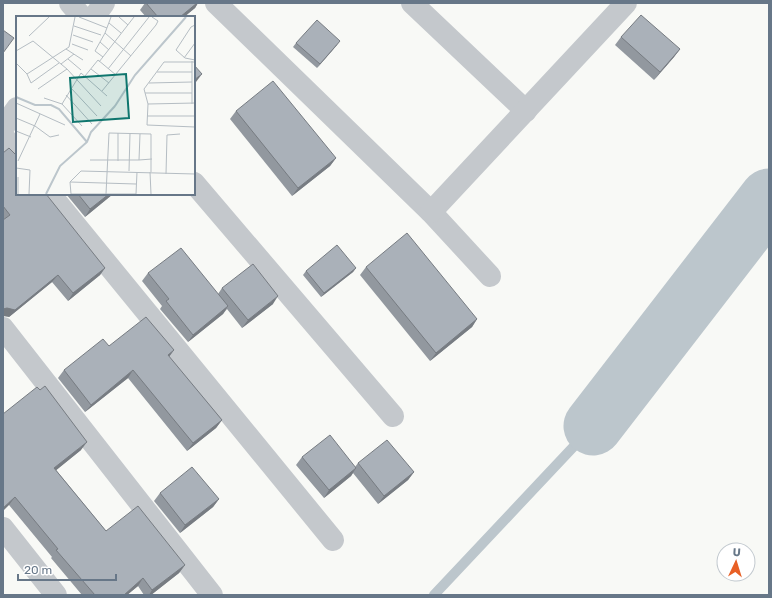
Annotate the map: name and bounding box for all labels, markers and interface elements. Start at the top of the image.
inset map [16,16,195,195]
north arrow [716,542,756,582]
text: U [732,546,741,559]
scale bar [18,556,116,582]
text: 20 m [24,563,52,577]

